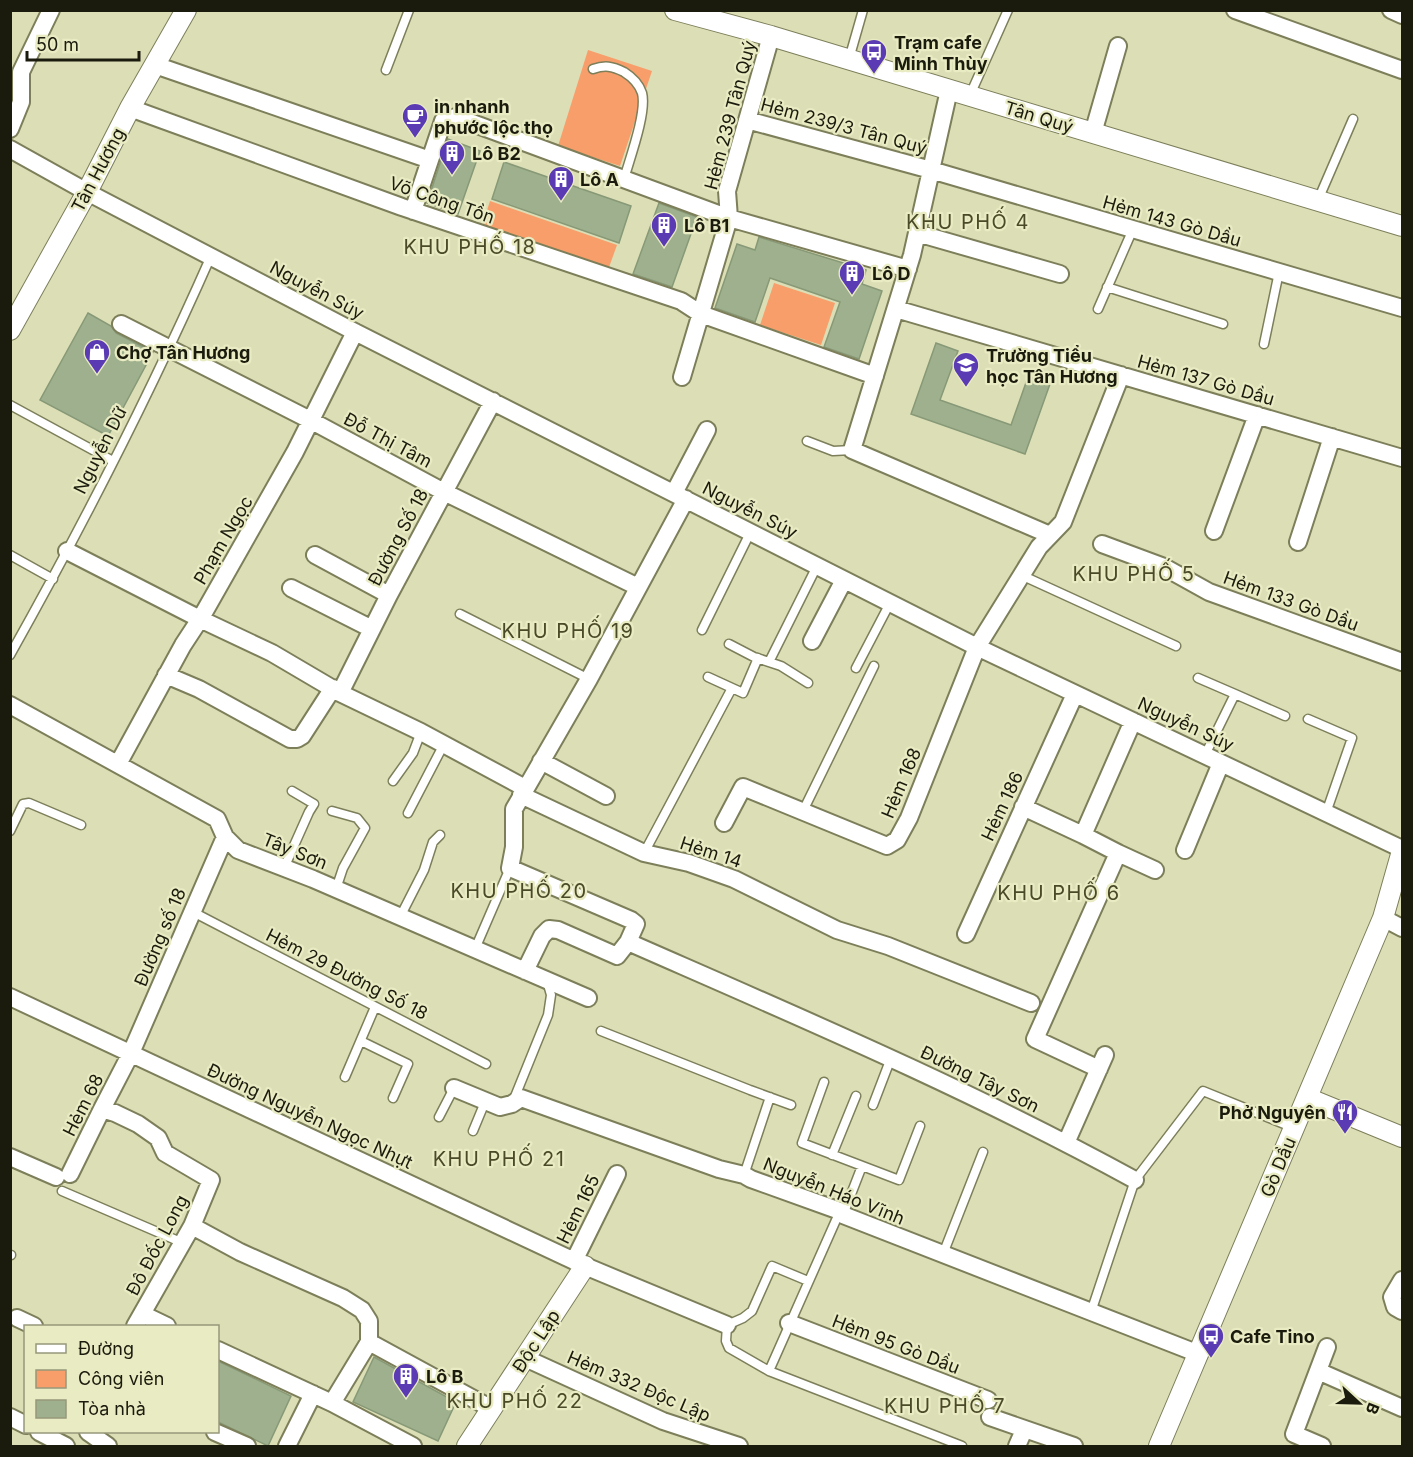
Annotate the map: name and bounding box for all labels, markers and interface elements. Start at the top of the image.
scale bar [27,24,140,62]
place label: Trạm cafe Minh Thùy [894,32,988,74]
text: 50 m [36,34,79,55]
bus stop icon: Trạm cafe Minh Thùy [859,37,889,75]
street label: Hẻm 239 Tân Quý [700,38,760,192]
street label: Hẻm 239/3 Tân Quý [759,94,929,158]
place label: in nhanh phước lộc thọ [434,96,553,138]
street label: Tân Quý [1002,97,1076,137]
cafe icon: in nhanh phước lộc thọ [400,101,430,139]
street label: Tân Hương [67,124,129,216]
building icon: Lô B2 [437,138,467,176]
place label: Lô B2 [472,143,521,164]
building icon: Lô A [546,164,576,202]
place label: Lô A [580,169,619,190]
street label: Võ Công Tồn [387,172,497,228]
street label: Hẻm 143 Gò Dầu [1100,191,1244,251]
district label: KHU PHỐ 4 [906,206,1030,234]
building icon: Lô B1 [649,210,679,248]
place label: Lô B1 [684,215,729,236]
district label: KHU PHỐ 18 [404,231,536,259]
street label: Nguyễn Súy [266,256,368,324]
building icon: Lô D [837,258,867,296]
place label: Lô D [872,263,910,284]
shop icon: Chợ Tân Hương [82,337,112,375]
place label: Chợ Tân Hương [116,342,250,363]
place label: Trường Tiểu học Tân Hương [986,345,1118,387]
school or university icon: Trường Tiểu học Tân Hương [951,350,981,388]
street label: Hẻm 137 Gò Dầu [1135,350,1277,410]
street label: Nguyễn Dữ [69,403,131,497]
street label: Đỗ Thị Tâm [340,408,436,472]
street label: Nguyễn Súy [699,477,801,543]
street label: Đường Số 18 [364,485,432,589]
street label: Phạm Ngọc [189,492,257,588]
district label: KHU PHỐ 5 [1072,558,1196,586]
street label: Hẻm 133 Gò Dầu [1221,567,1361,635]
district label: KHU PHỐ 19 [502,615,634,643]
street label: Nguyễn Súy [1135,693,1237,755]
street label: Hẻm 168 [877,745,925,821]
street label: Hẻm 186 [977,768,1027,844]
street label: Tây Sơn [259,828,331,874]
street label: Hẻm 14 [677,832,745,872]
district label: KHU PHỐ 20 [450,875,588,903]
district label: KHU PHỐ 6 [997,877,1121,905]
street label: Đường số 18 [130,885,190,989]
street label: Hẻm 29 Đường Số 18 [263,924,431,1024]
street label: Đường Tây Sơn [917,1041,1043,1117]
street label: Đường Nguyễn Ngọc Nhựt [204,1059,416,1173]
street label: Hẻm 68 [58,1070,108,1140]
restaurant icon: Phở Nguyên [1330,1097,1360,1135]
place label: Phở Nguyên [1219,1102,1326,1123]
street label: Gò Dầu [1256,1134,1300,1200]
district label: KHU PHỐ 21 [433,1143,565,1171]
street label: Nguyễn Háo Vĩnh [760,1153,908,1229]
street label: Hẻm 165 [552,1171,604,1247]
street label: Đô Đốc Long [122,1191,192,1299]
street label: Độc Lập [508,1306,564,1376]
street label: Hẻm 95 Gò Dầu [829,1310,963,1378]
bus stop icon: Cafe Tino [1196,1321,1226,1359]
legend [24,1325,219,1433]
place label: Cafe Tino [1230,1326,1315,1347]
text: Đường [78,1338,134,1359]
street label: Hẻm 332 Độc Lập [564,1346,714,1426]
building icon: Lô B [391,1361,421,1399]
place label: Lô B [426,1366,463,1387]
text: Công viên [78,1368,164,1389]
north arrow [1329,1373,1389,1433]
district label: KHU PHỐ 22 [447,1385,583,1413]
district label: KHU PHỐ 7 [884,1390,1006,1418]
text: Tòa nhà [78,1398,146,1419]
text: B [1362,1400,1384,1417]

